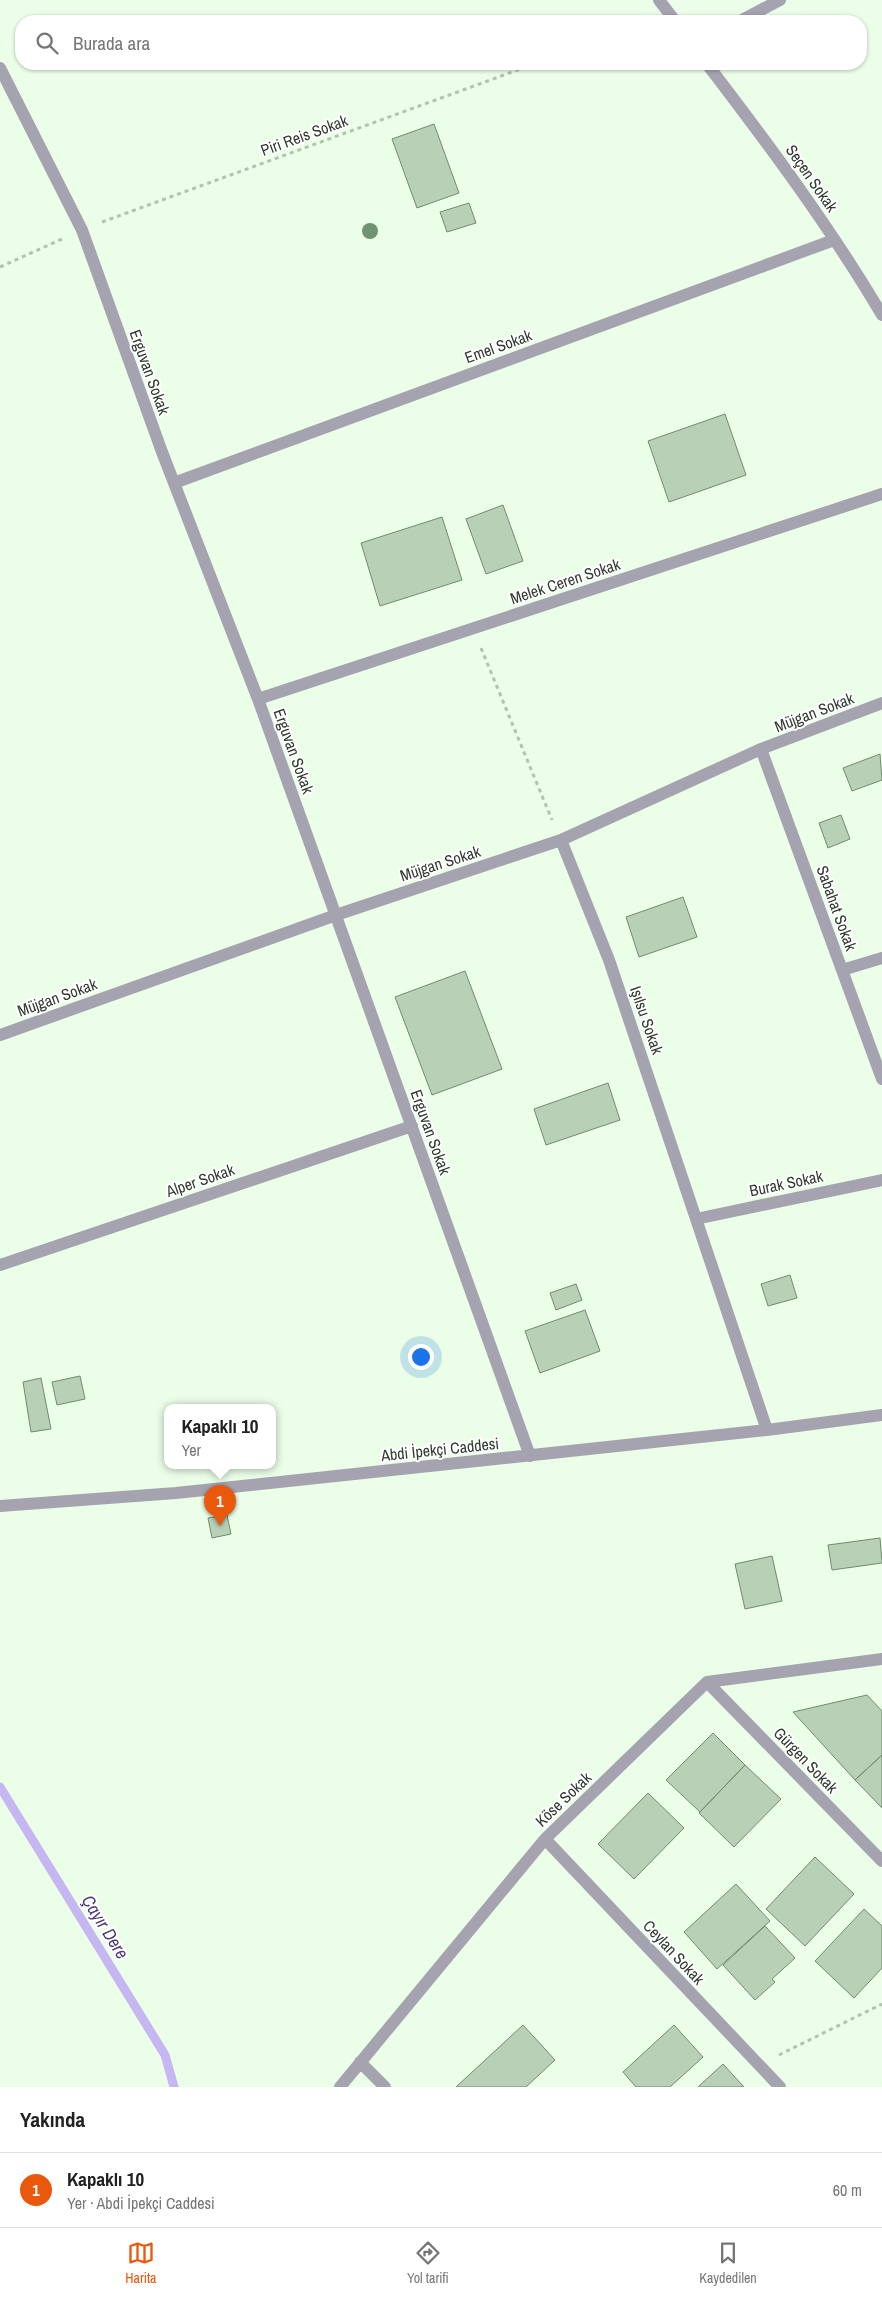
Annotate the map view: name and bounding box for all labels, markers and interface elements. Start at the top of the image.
search box [15,15,867,70]
icon: search [33,29,61,57]
text: Burada ara [73,30,150,56]
street label: Piri Reis Sokak [257,109,351,161]
street label: Seçen Sokak [781,140,843,216]
street label: Emel Sokak [461,324,535,368]
street label: Erguvan Sokak [124,326,176,418]
street label: Melek Ceren Sokak [507,553,623,609]
street label: Müjgan Sokak [771,687,857,737]
street label: Erguvan Sokak [268,705,320,797]
street label: Müjgan Sokak [397,840,483,886]
street label: Sabahat Sokak [811,862,863,954]
street label: Müjgan Sokak [14,972,100,1022]
street label: Işılsu Sokak [625,983,669,1057]
street label: Erguvan Sokak [405,1086,457,1178]
street label: Alper Sokak [162,1158,237,1202]
street label: Burak Sokak [747,1164,825,1201]
your location [408,1344,434,1370]
popup [164,1404,276,1469]
text: Kapaklı 10 [181,1413,259,1439]
street label: Abdi İpekçi Caddesi [379,1432,500,1466]
text: Yer [181,1439,201,1461]
pin: 1 [204,1485,236,1526]
street label: Gürgen Sokak [769,1722,843,1798]
street label: Köse Sokak [530,1766,596,1831]
water label: Çayır Dere [76,1890,135,1964]
street label: Ceylan Sokak [638,1915,710,1989]
text: Yakında [20,2105,85,2134]
text: Kapaklı 10 [67,2166,144,2192]
text: 1 [32,2179,40,2201]
text: 60 m [833,2179,862,2201]
text: Yer · Abdi İpekçi Caddesi [67,2192,215,2214]
tab: Harita [125,2239,157,2287]
tab: Yol tarifi [407,2239,449,2287]
tab: Kaydedilen [699,2239,757,2287]

